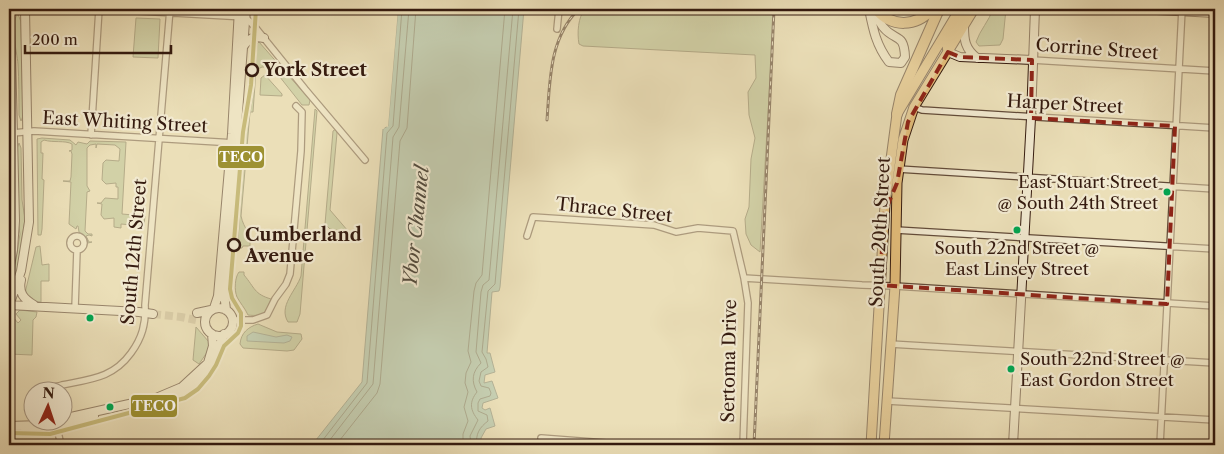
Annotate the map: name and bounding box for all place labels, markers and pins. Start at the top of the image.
place label: York Street [262,59,367,81]
marker: York Street [245,63,259,77]
place label: East Stuart Street @ South 24th Street [997,172,1158,213]
marker: East Stuart Street @ South 24th Street [1162,187,1172,197]
place label: Cumberland Avenue [244,224,362,267]
marker: South 22nd Street @ East Linsey Street [1012,225,1022,235]
marker: Cumberland Avenue [227,238,241,252]
place label: South 22nd Street @ East Linsey Street [935,238,1099,279]
unlabelled marker [85,313,95,323]
place label: South 22nd Street @ East Gordon Street [1020,349,1185,390]
marker: South 22nd Street @ East Gordon Street [1006,364,1016,374]
unlabelled marker [105,402,115,412]

